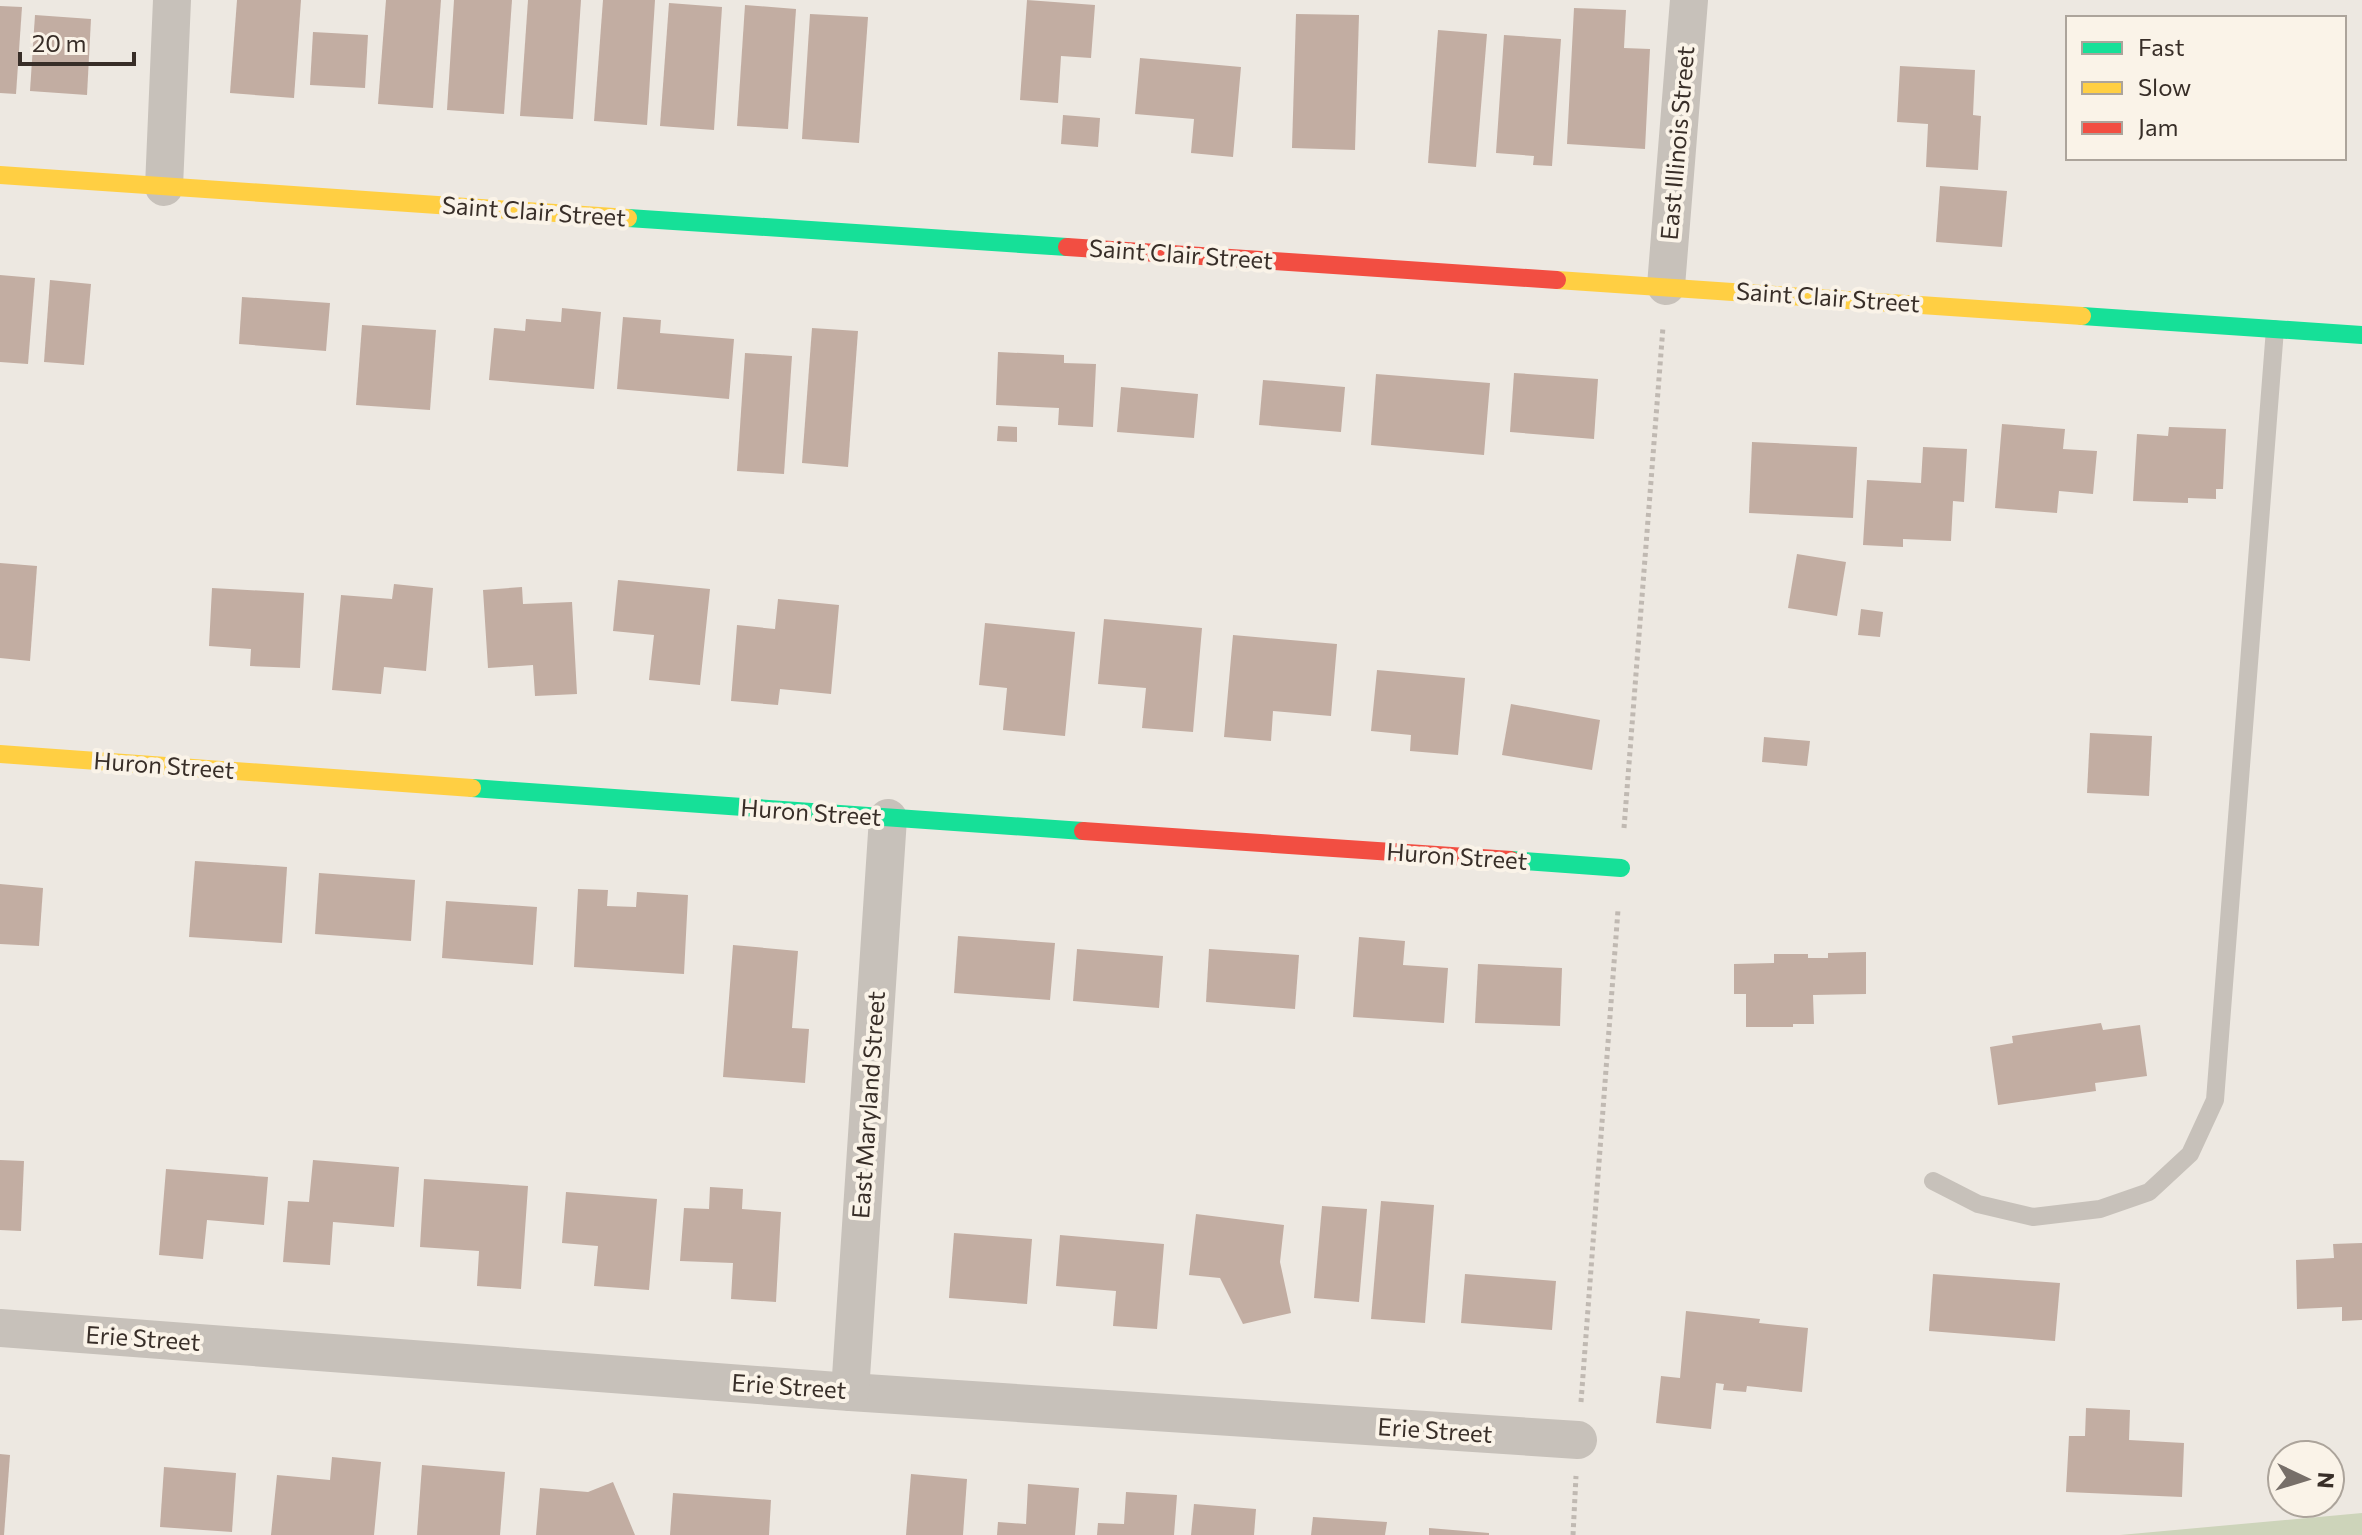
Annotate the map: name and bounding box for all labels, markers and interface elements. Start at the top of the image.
scale bar [20,16,134,66]
legend [2066,16,2346,160]
text: 20 m [32,28,86,57]
text: Fast [2138,32,2185,61]
street label: East Illinois Street [1654,44,1699,241]
text: Slow [2138,72,2191,101]
text: Jam [2138,112,2178,141]
street label: Saint Clair Street [441,190,627,231]
street label: Saint Clair Street [1088,233,1274,274]
street label: Saint Clair Street [1735,276,1921,317]
street label: Huron Street [93,745,236,784]
street label: Huron Street [740,792,883,831]
street label: Huron Street [1386,836,1529,875]
street label: East Maryland Street [845,990,890,1220]
street label: Erie Street [85,1319,202,1356]
street label: Erie Street [731,1367,848,1404]
street label: Erie Street [1377,1411,1494,1448]
north arrow [2266,1439,2346,1519]
text: N [2312,1471,2340,1490]

